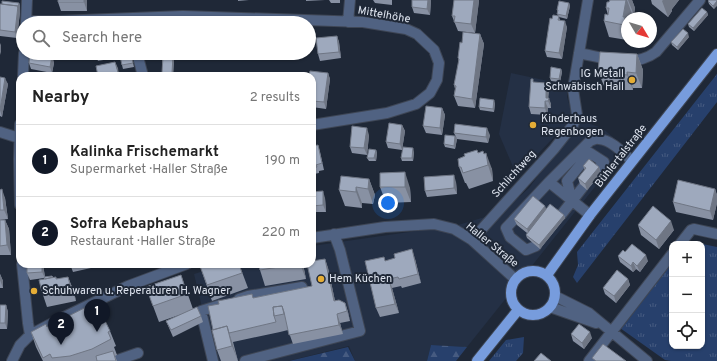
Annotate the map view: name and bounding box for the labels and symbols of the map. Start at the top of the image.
street label: Mittelhöhe [357,3,412,27]
north arrow [621,12,657,48]
place label: IG Metall Schwäbisch Hall [545,67,624,94]
marker: IG Metall Schwäbisch Hall [627,75,637,85]
place label: Kinderhaus Regenbogen [541,112,604,139]
marker: Kinderhaus Regenbogen [528,120,538,130]
street label: Bühlertalstraße [592,122,650,190]
street label: Schlichtweg [489,147,539,201]
your location [378,193,398,213]
street label: Haller Straße [463,219,521,271]
place label: Hem Küchen [329,272,392,286]
marker: Hem Küchen [316,274,326,284]
place label: Schuhwaren u. Reperaturen H. Wagner [42,284,231,298]
marker: Schuhwaren u. Reperaturen H. Wagner [29,286,39,296]
pin: 1 [84,299,110,332]
pin: 2 [48,312,74,345]

